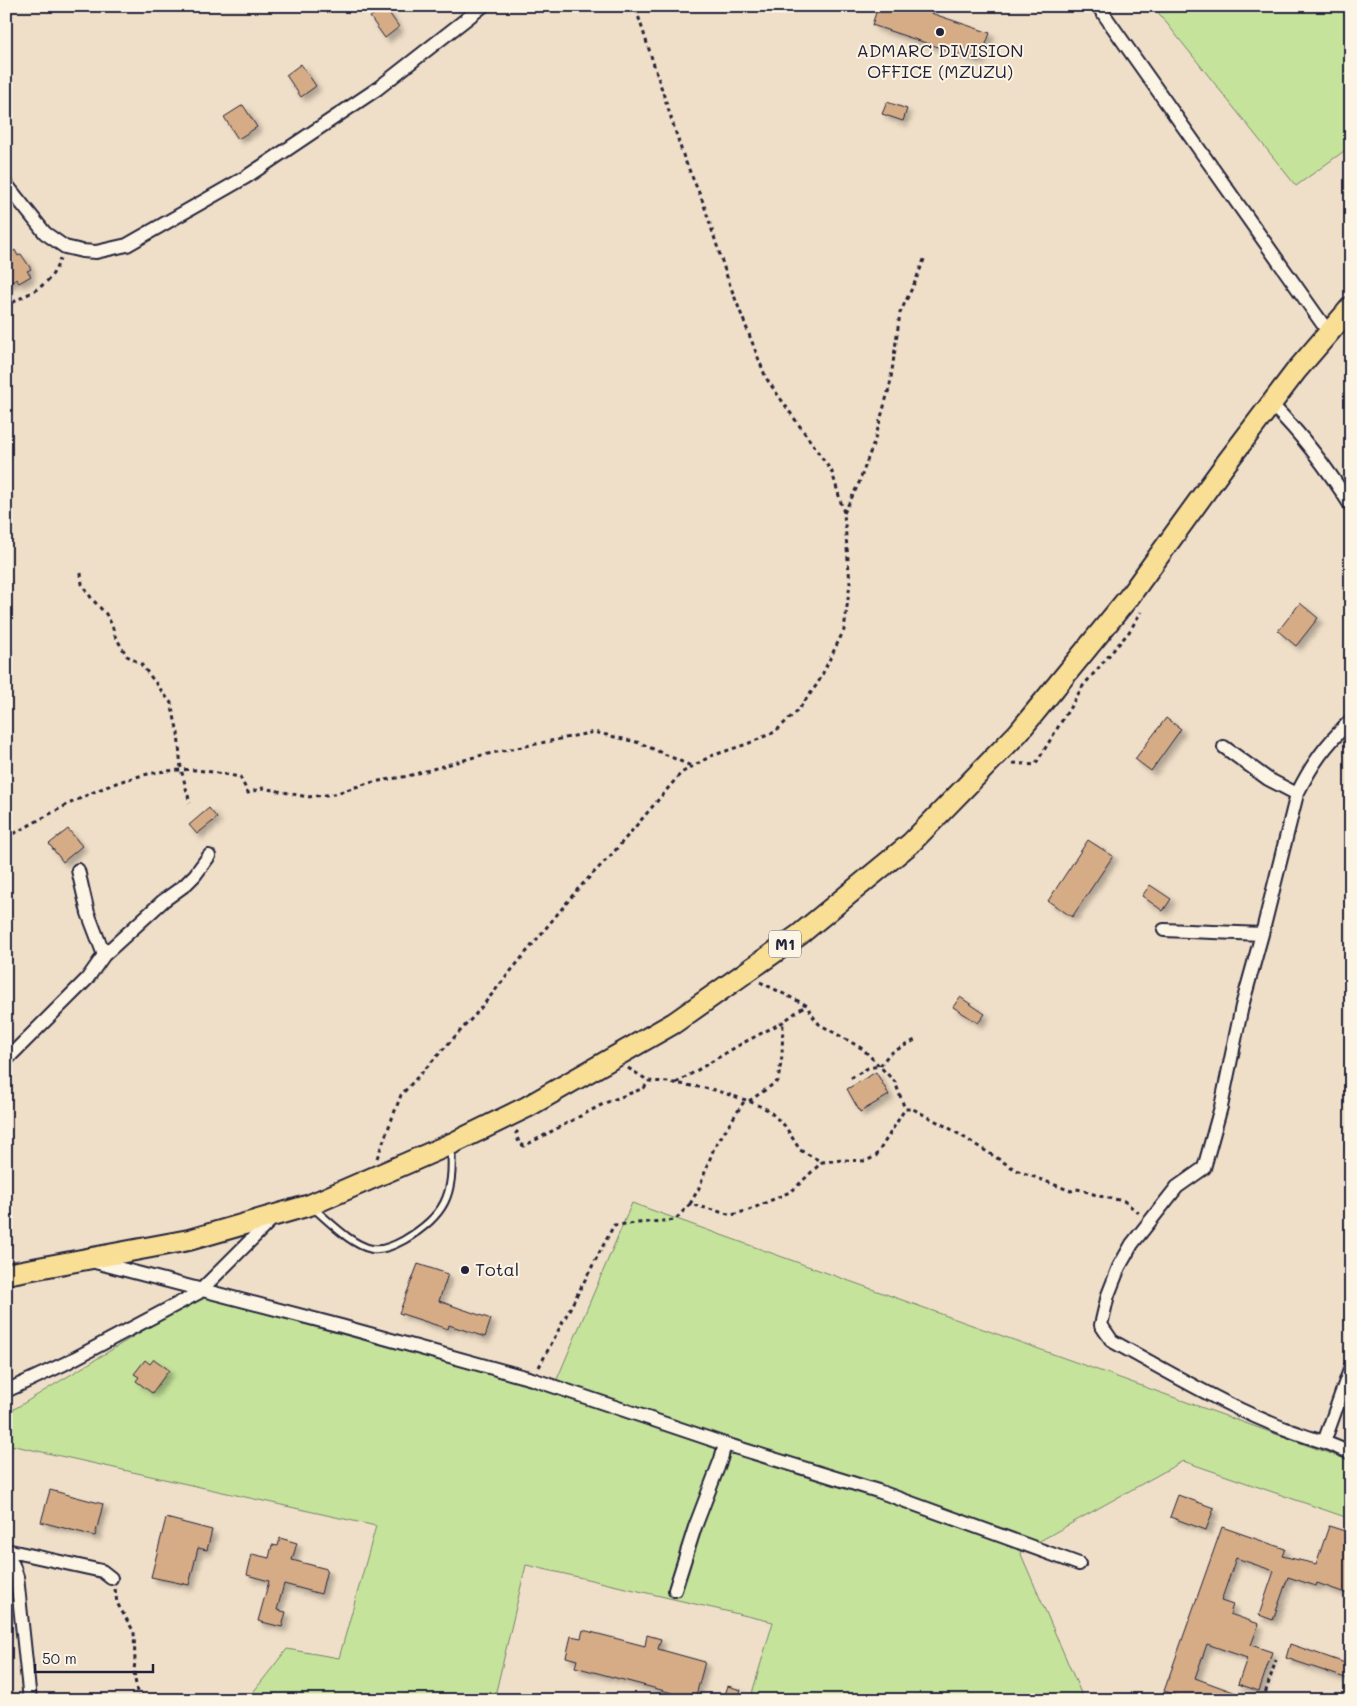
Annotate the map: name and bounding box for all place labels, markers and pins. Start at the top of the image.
marker: ADMARC DIVISION OFFICE (MZUZU) [934,26,946,38]
place label: ADMARC DIVISION OFFICE (MZUZU) [856,38,1024,83]
place label: Total [475,1257,519,1281]
marker: Total [459,1264,471,1276]

